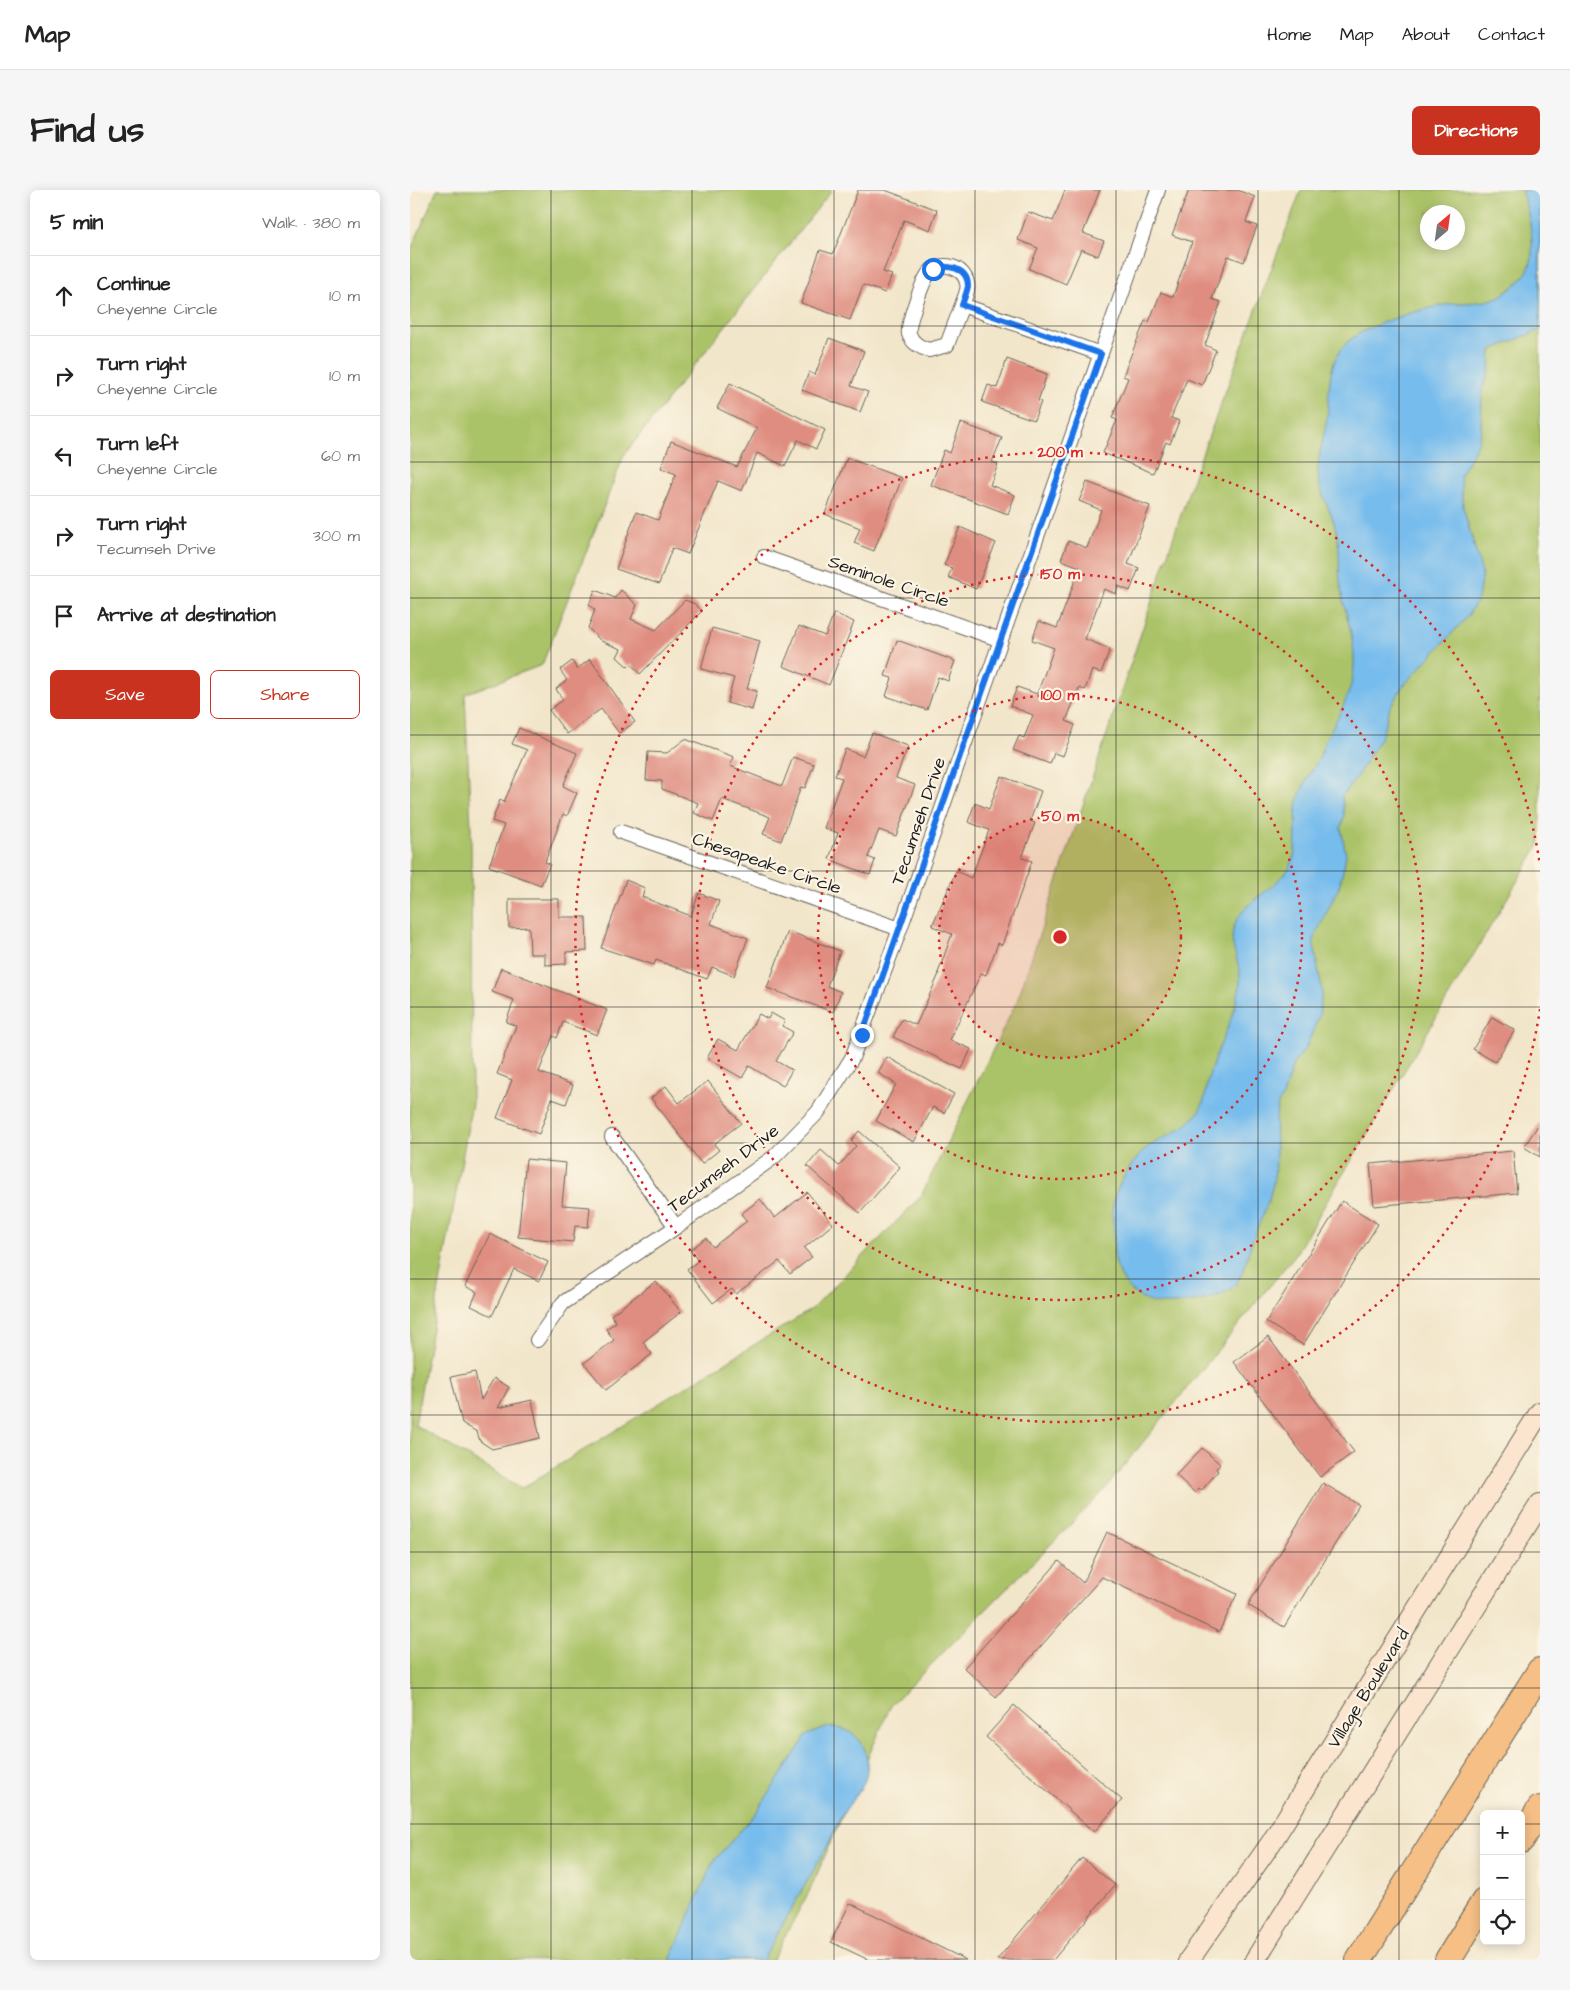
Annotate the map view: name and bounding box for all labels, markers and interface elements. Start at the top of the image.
text: Map [25,18,70,52]
text: Home [1267,22,1312,47]
text: Map [1340,22,1374,47]
text: About [1402,22,1450,47]
text: Contact [1478,22,1545,47]
text: Find us [30,106,144,155]
button: Directions [1412,106,1540,155]
north arrow [1420,205,1465,250]
text: 5 min [50,208,103,237]
text: Walk · 380 m [262,212,360,234]
route start [922,258,945,281]
text: Continue [97,271,171,298]
icon: ahead [50,282,78,310]
text: 10 m [329,285,360,307]
text: Cheyenne Circle [97,298,217,320]
text: Turn right [97,351,186,378]
icon: right [50,362,78,390]
text: 10 m [329,365,360,387]
text: Cheyenne Circle [97,378,217,400]
text: Turn left [97,431,178,458]
icon: left [50,442,78,470]
text: 200 m [1036,442,1083,463]
text: 60 m [321,445,360,467]
text: Cheyenne Circle [97,458,217,480]
text: Turn right [97,511,186,538]
icon: right [50,522,78,550]
text: 300 m [313,525,360,547]
text: Tecumseh Drive [97,538,216,560]
street label: Seminole Circle [825,549,953,614]
text: 150 m [1040,564,1080,585]
icon: arrive [50,602,78,630]
text: Arrive at destination [97,602,276,629]
button: Save [50,670,200,719]
button: Share [210,670,360,719]
text: 100 m [1041,685,1080,706]
street label: Tecumseh Drive [885,754,952,888]
text: 50 m [1041,806,1079,827]
street label: Chesapeake Circle [689,826,845,901]
centre of rings [1051,928,1069,946]
route end [851,1024,874,1047]
street label: Tecumseh Drive [662,1118,784,1219]
street label: Village Boulevard [1321,1623,1416,1754]
map controls [1480,1810,1525,1945]
button: + [1480,1810,1525,1855]
button: − [1480,1855,1525,1900]
button: locate [1480,1900,1525,1945]

